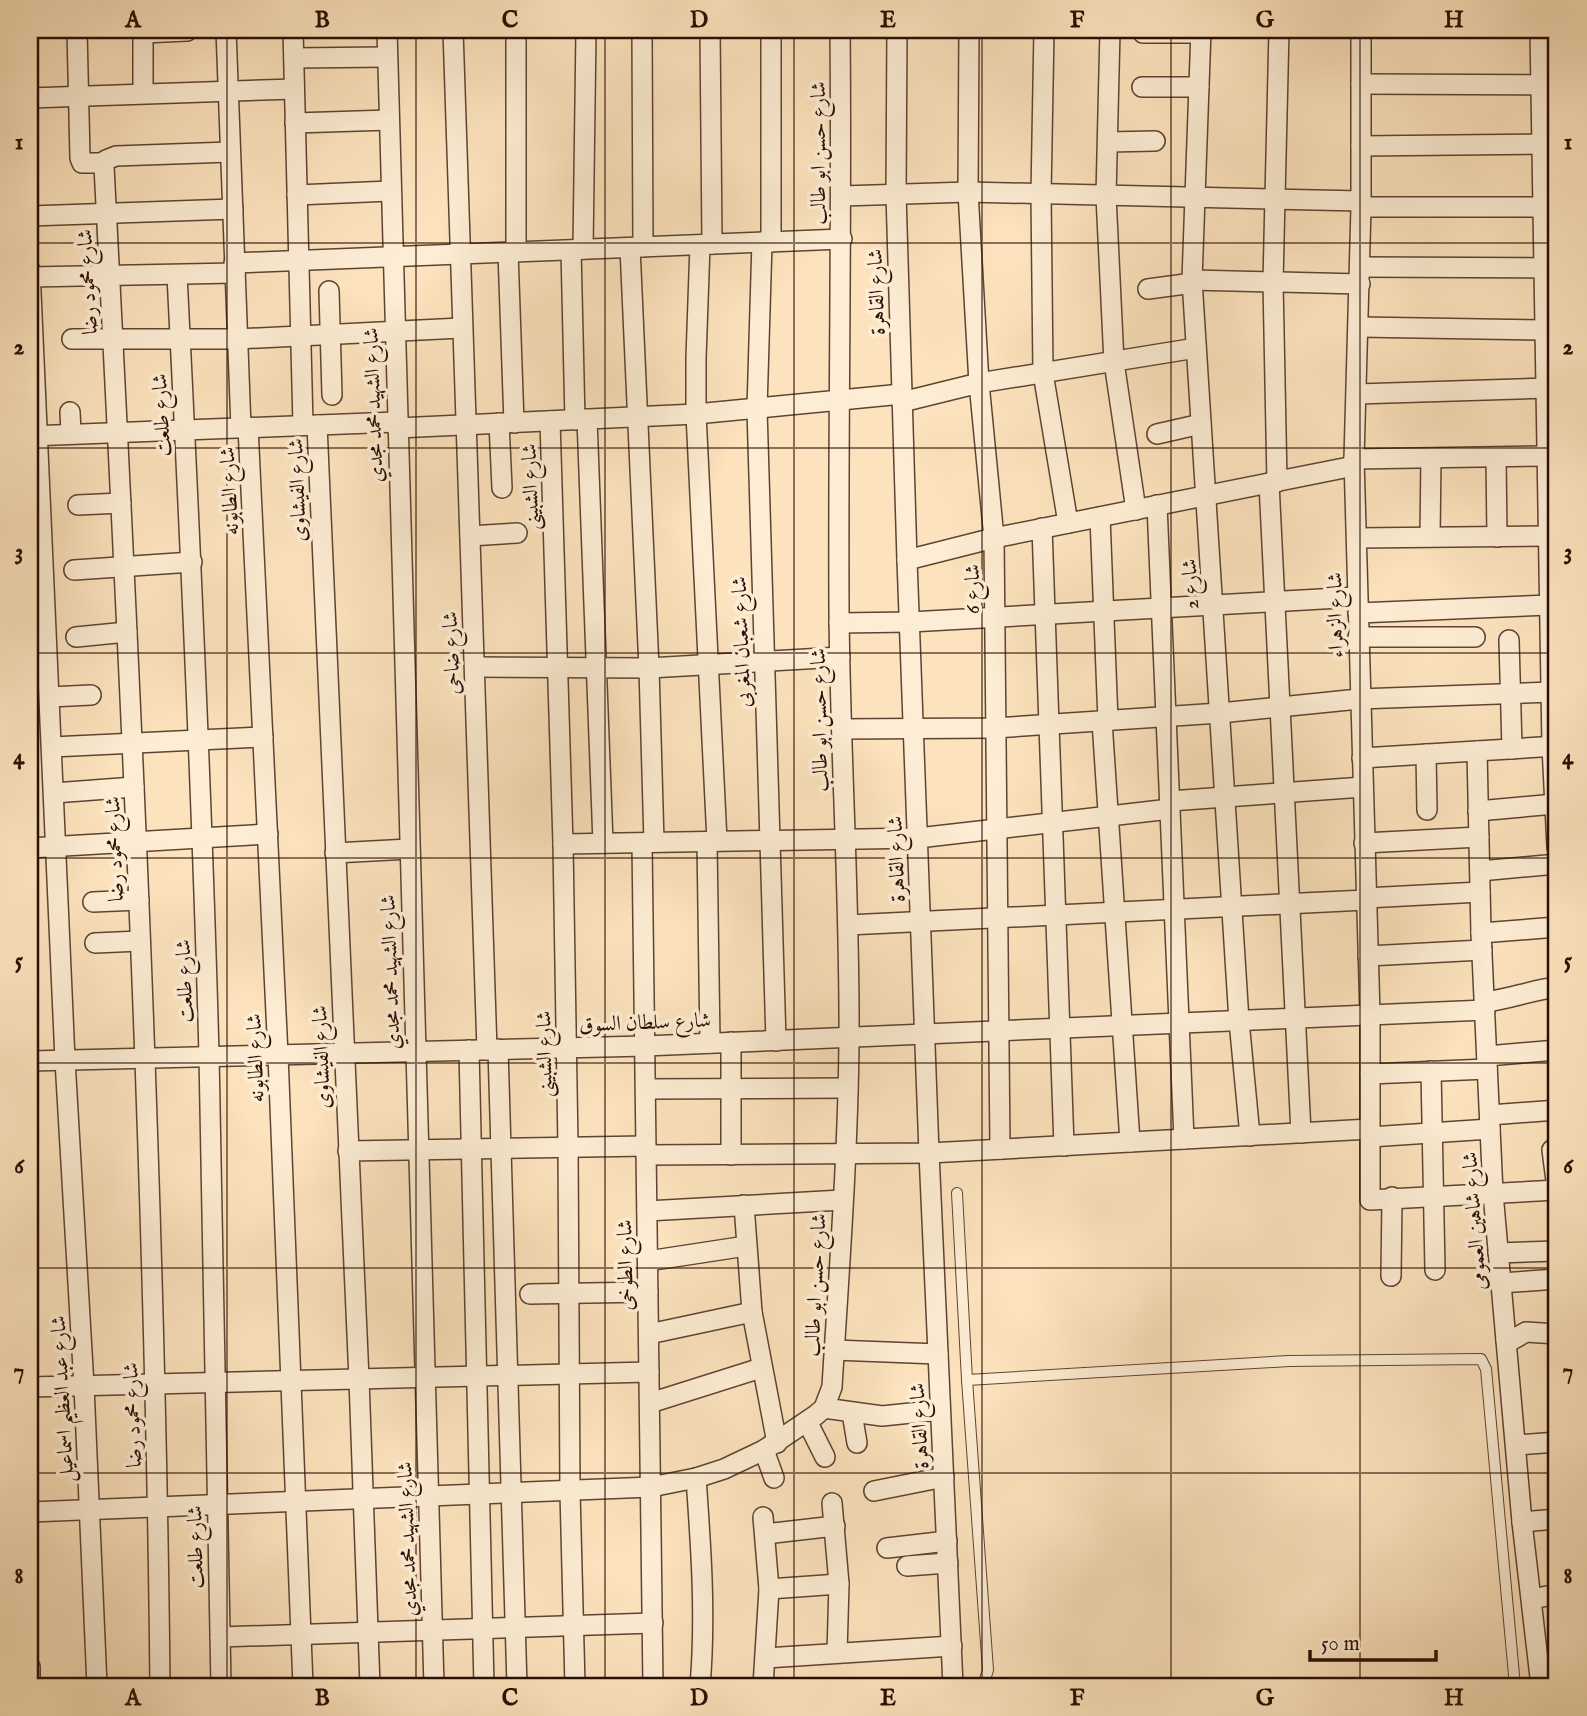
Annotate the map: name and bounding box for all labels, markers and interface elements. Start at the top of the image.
text: A [124,6,142,35]
text: B [314,6,330,35]
text: C [502,6,519,35]
text: D [690,6,708,35]
text: E [880,6,896,35]
text: F [1070,6,1085,35]
text: G [1256,6,1275,35]
text: H [1444,6,1464,35]
street label: شارع حسن ابو طالب [806,81,836,225]
text: 1 [15,128,23,157]
text: 1 [1564,128,1572,157]
street label: شارع محمود رضا [72,228,108,335]
street label: شارع القاهرة [862,248,895,336]
street label: شارع الشهيد محمد مجدي [358,327,394,483]
text: 2 [14,333,25,362]
text: 2 [1563,333,1574,362]
street label: شارع طلعت [147,372,181,457]
street label: شارع الفيشاوى [283,438,317,542]
street label: شارع الشبينى [516,443,550,531]
street label: شارع الطابونه [215,446,249,536]
text: 3 [15,538,23,567]
text: 3 [1564,538,1572,567]
street label: شارع 2 [1177,558,1209,610]
street label: شارع 6 [960,564,990,614]
street label: شارع الزهراء [1322,572,1354,658]
street label: شارع شعبان المغربى [727,576,761,708]
street label: شارع ضاحى [438,611,470,695]
street label: شارع حسن ابو طالب [806,648,838,792]
text: 4 [13,743,25,772]
text: 4 [1562,743,1574,772]
street label: شارع محمود رضا [100,796,134,902]
street label: شارع القاهرة [882,815,915,903]
street label: شارع الشهيد محمد مجدي [375,894,411,1050]
street label: شارع طلعت [171,939,203,1023]
text: 5 [15,947,24,976]
text: 5 [1564,947,1573,976]
street label: شارع الفيشاوى [307,1005,341,1109]
street label: شارع سلطان السوق [579,1008,712,1042]
street label: شارع الشبينى [531,1010,563,1098]
street label: شارع الطابونه [241,1013,275,1103]
street label: شارع شاهين العمومى [1457,1151,1497,1291]
text: 6 [14,1152,25,1181]
text: 6 [1563,1152,1574,1181]
street label: شارع حسن ابو طالب [799,1213,837,1358]
street label: شارع الطوخى [612,1219,644,1311]
street label: شارع عبد العظيم اسماعيل [46,1314,87,1483]
text: 7 [14,1357,24,1386]
text: 7 [1563,1357,1573,1386]
street label: شارع محمود رضا [118,1362,152,1468]
street label: شارع القاهرة [905,1382,939,1470]
street label: شارع الشهيد محمد مجدي [392,1461,428,1617]
street label: شارع طلعت [182,1505,214,1589]
text: 8 [14,1562,24,1591]
text: 8 [1563,1562,1573,1591]
scale bar [1310,1618,1436,1662]
text: 50 m [1321,1631,1360,1658]
text: A [124,1684,142,1713]
text: B [314,1684,330,1713]
text: C [502,1684,519,1713]
text: D [690,1684,708,1713]
text: E [880,1684,896,1713]
text: F [1070,1684,1085,1713]
text: G [1256,1684,1275,1713]
text: H [1444,1684,1464,1713]

